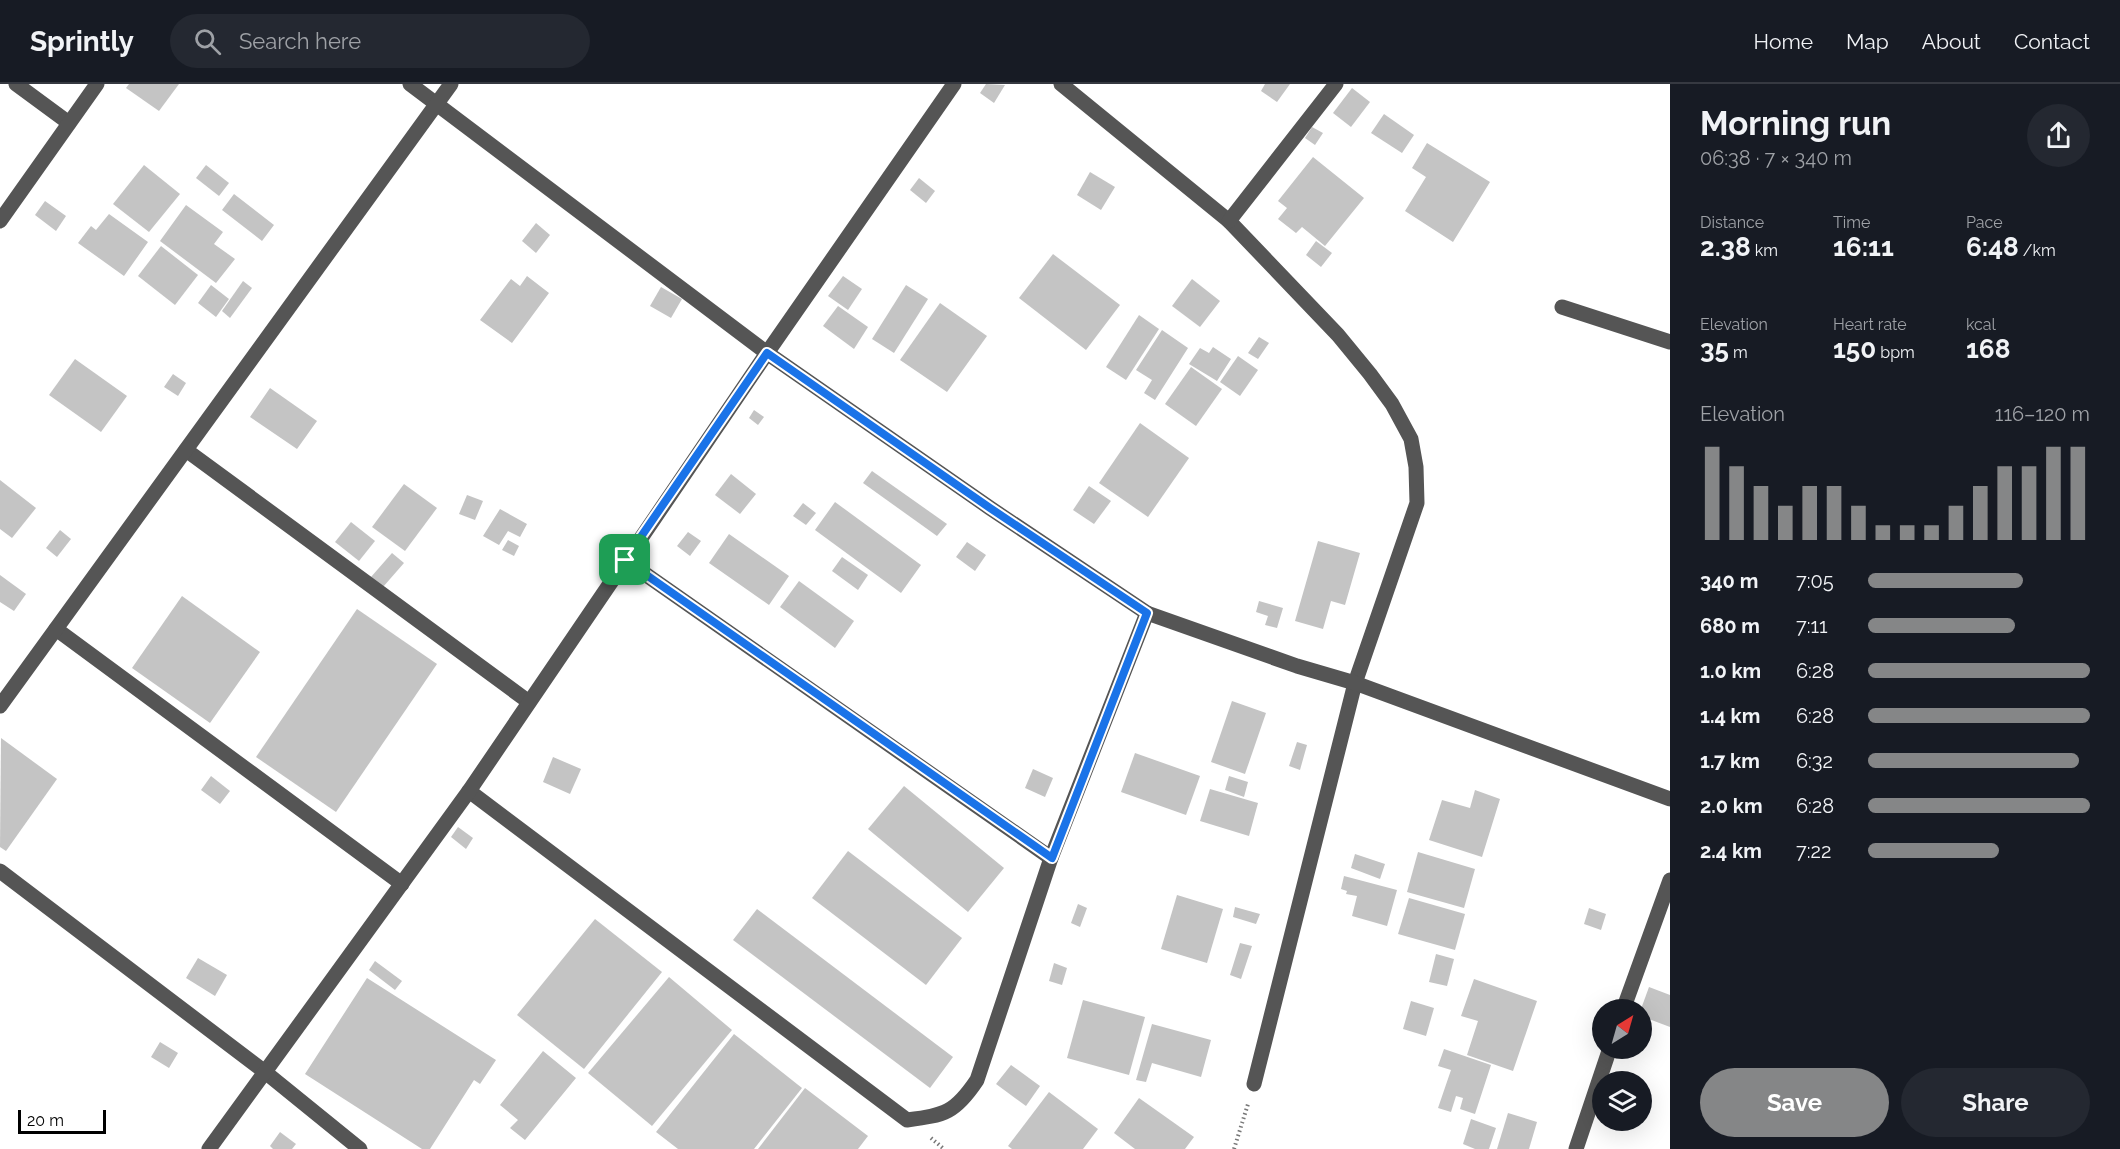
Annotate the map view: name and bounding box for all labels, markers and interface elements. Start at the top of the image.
search box [170,14,590,68]
text: Sprintly [30,25,134,58]
icon: search [191,25,224,58]
text: Search here [239,28,361,54]
text: Home [1754,29,1813,54]
text: Map [1846,29,1889,54]
text: About [1922,29,1981,54]
text: Contact [2014,29,2090,54]
text: Morning run [1700,104,1891,143]
button: share [2027,104,2090,167]
text: 06:38 · 7 × 340 m [1700,146,1852,170]
text: Distance [1700,213,1764,232]
text: Time [1833,213,1870,232]
text: Pace [1966,213,2003,232]
text: 2.38 [1700,232,1751,262]
text: 16:11 [1833,232,1894,262]
text: 6:48 [1966,232,2019,262]
text: km [1751,241,1778,260]
text: /km [2019,241,2056,260]
text: Elevation [1700,315,1768,334]
text: Heart rate [1833,315,1907,334]
text: kcal [1966,315,1996,334]
text: 35 [1700,334,1729,364]
text: 150 [1833,334,1876,364]
text: 168 [1966,334,2010,364]
text: m [1729,343,1748,362]
text: bpm [1876,343,1915,362]
text: Elevation [1700,402,1785,426]
text: 116–120 m [1995,402,2090,426]
pin [599,534,650,585]
icon: arrive [608,543,641,576]
text: 340 m [1700,569,1758,593]
text: 7:05 [1796,569,1834,593]
text: 680 m [1700,614,1760,638]
text: 7:11 [1796,614,1828,638]
text: 1.0 km [1700,659,1761,683]
text: 6:28 [1796,659,1834,683]
text: 1.4 km [1700,704,1760,728]
text: 6:28 [1796,704,1834,728]
text: 1.7 km [1700,749,1760,773]
text: 6:32 [1796,749,1833,773]
text: 2.0 km [1700,794,1763,818]
text: 6:28 [1796,794,1834,818]
text: 2.4 km [1700,839,1762,863]
text: 7:22 [1796,839,1831,863]
north arrow [1592,999,1652,1059]
map controls [1592,999,1652,1131]
button: Save [1700,1068,1889,1137]
button: Share [1901,1068,2090,1137]
button: layers [1592,1071,1652,1131]
scale bar [18,1107,106,1134]
text: 20 m [27,1111,64,1130]

